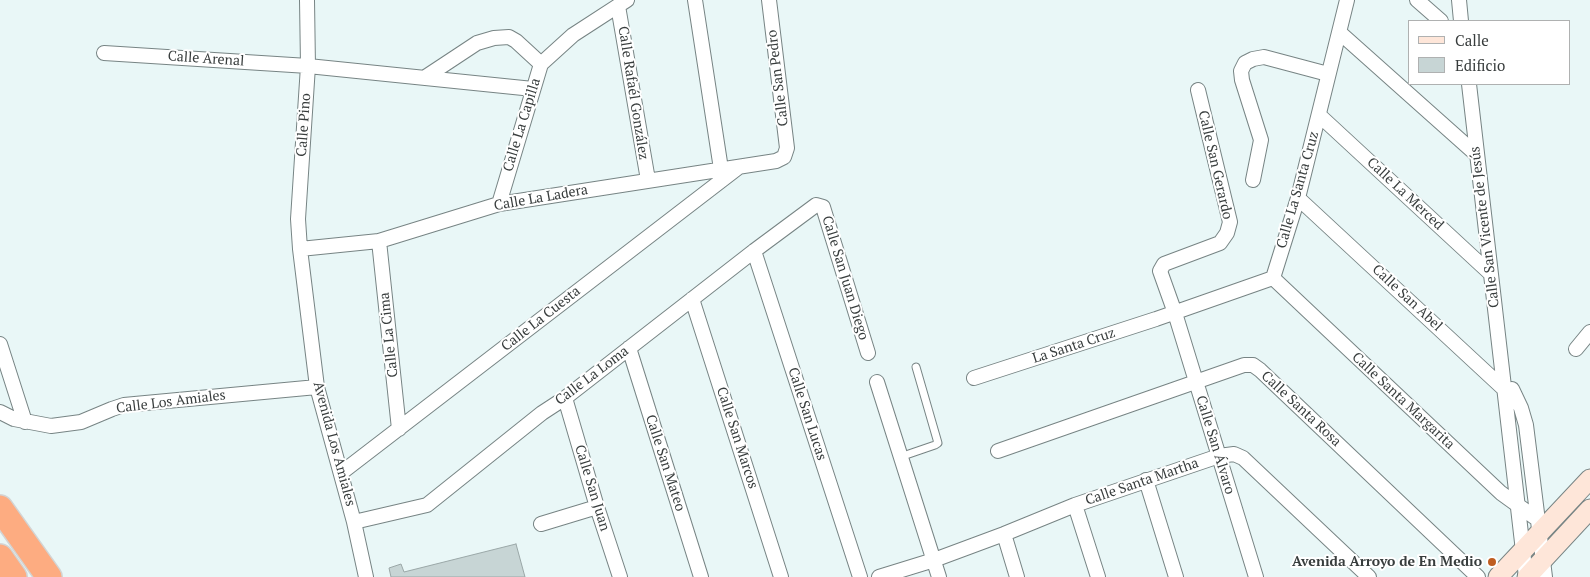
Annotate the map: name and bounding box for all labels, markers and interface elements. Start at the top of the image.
legend [1408,20,1570,85]
street label: Calle Rafaél González [614,25,652,161]
street label: Calle San Pedro [764,29,792,127]
text: Calle [1455,30,1489,50]
street label: Calle Arenal [167,48,245,70]
text: Edificio [1455,55,1505,75]
street label: Calle La Capilla [500,76,544,174]
street label: Calle Pino [293,93,315,157]
street label: Calle San Gerardo [1194,109,1236,221]
street label: Calle La Santa Cruz [1273,130,1323,250]
street label: Calle San Vicente de Jesús [1467,145,1503,309]
street label: Calle La Merced [1363,154,1447,234]
street label: Calle La Ladera [493,181,589,215]
street label: Calle San Juan Diego [818,214,872,342]
street label: Calle San Abel [1368,261,1446,335]
street label: Calle La Cuesta [498,283,584,355]
street label: Calle La Cima [376,292,402,378]
street label: La Santa Cruz [1031,325,1117,367]
street label: Calle La Loma [552,343,632,409]
street label: Calle Santa Margarita [1348,349,1458,453]
street label: Calle San Lucas [784,365,830,463]
street label: Calle Santa Rosa [1258,368,1344,450]
street label: Avenida Los Amiales [309,380,359,508]
street label: Calle San Marcos [713,385,761,491]
street label: Calle Los Amiales [115,387,227,417]
street label: Calle San Álvaro [1192,394,1238,496]
street label: Calle San Mateo [641,413,689,513]
street label: Calle San Juan [571,443,613,533]
street label: Calle Santa Martha [1083,455,1201,509]
place label: Avenida Arroyo de En Medio [1292,554,1482,570]
marker: Avenida Arroyo de En Medio [1486,556,1498,568]

